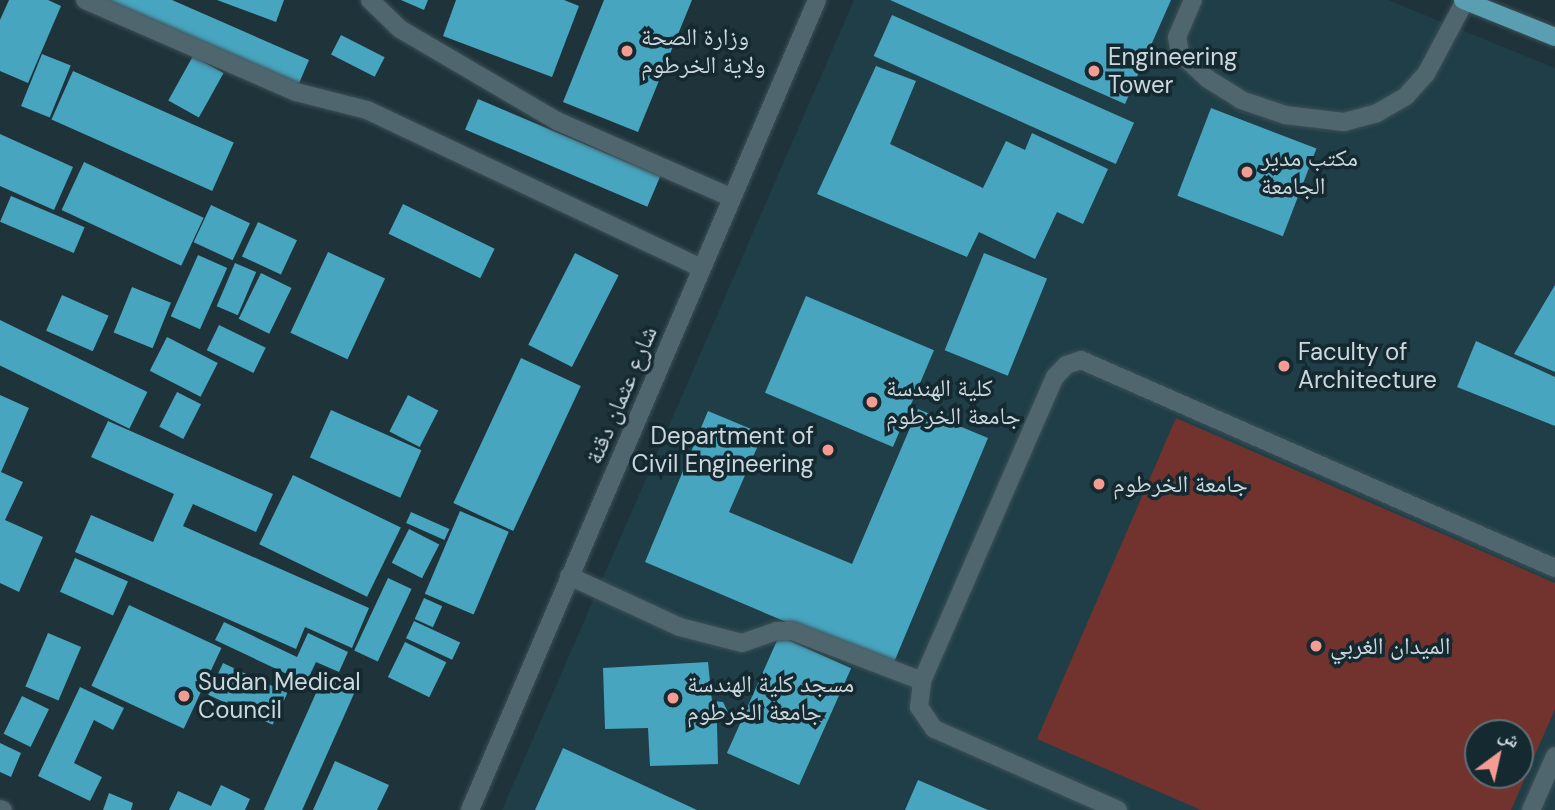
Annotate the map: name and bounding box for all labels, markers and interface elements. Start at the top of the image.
place label: وزارة الصحة ولاية الخرطوم [641,23,765,79]
marker: وزارة الصحة ولاية الخرطوم [619,43,635,59]
place label: Engineering Tower [1108,43,1237,99]
marker: Engineering Tower [1086,63,1102,79]
place label: مكتب مدير الجامعة [1261,144,1358,200]
marker: مكتب مدير الجامعة [1239,164,1255,180]
street label: شارع عثمان دقنة [579,322,663,468]
place label: Faculty of Architecture [1298,338,1437,394]
marker: Faculty of Architecture [1276,358,1292,374]
place label: كلية الهندسة جامعة الخرطوم [886,374,1021,430]
marker: كلية الهندسة جامعة الخرطوم [864,394,880,410]
place label: Department of Civil Engineering [632,422,814,478]
marker: Department of Civil Engineering [820,442,836,458]
place label: جامعة الخرطوم [1113,470,1248,498]
marker: جامعة الخرطوم [1091,476,1107,492]
place label: الميدان الغربي [1330,632,1450,660]
marker: الميدان الغربي [1308,638,1324,654]
place label: Sudan Medical Council [198,668,361,724]
place label: مسجد كلية الهندسة جامعة الخرطوم [687,670,854,726]
marker: Sudan Medical Council [176,688,192,704]
marker: مسجد كلية الهندسة جامعة الخرطوم [665,690,681,706]
north arrow [1464,719,1534,789]
text: ش [1494,722,1525,754]

